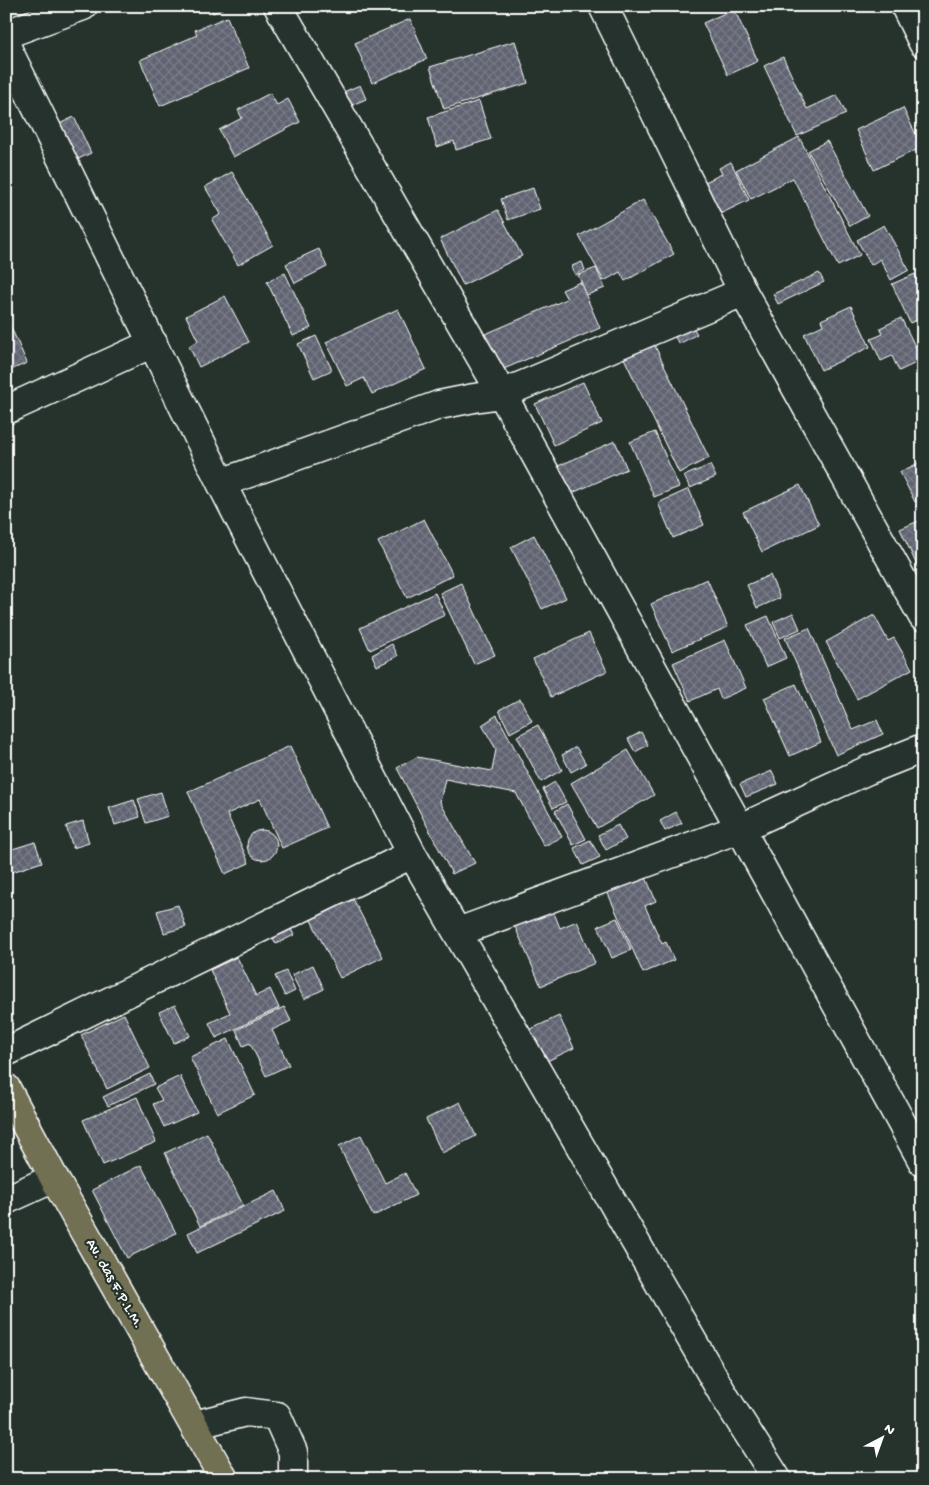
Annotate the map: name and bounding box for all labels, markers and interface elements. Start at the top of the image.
street label: Av. das F.P.L.M. [81,1236,147,1332]
north arrow [856,1412,906,1462]
text: N [880,1421,898,1439]

